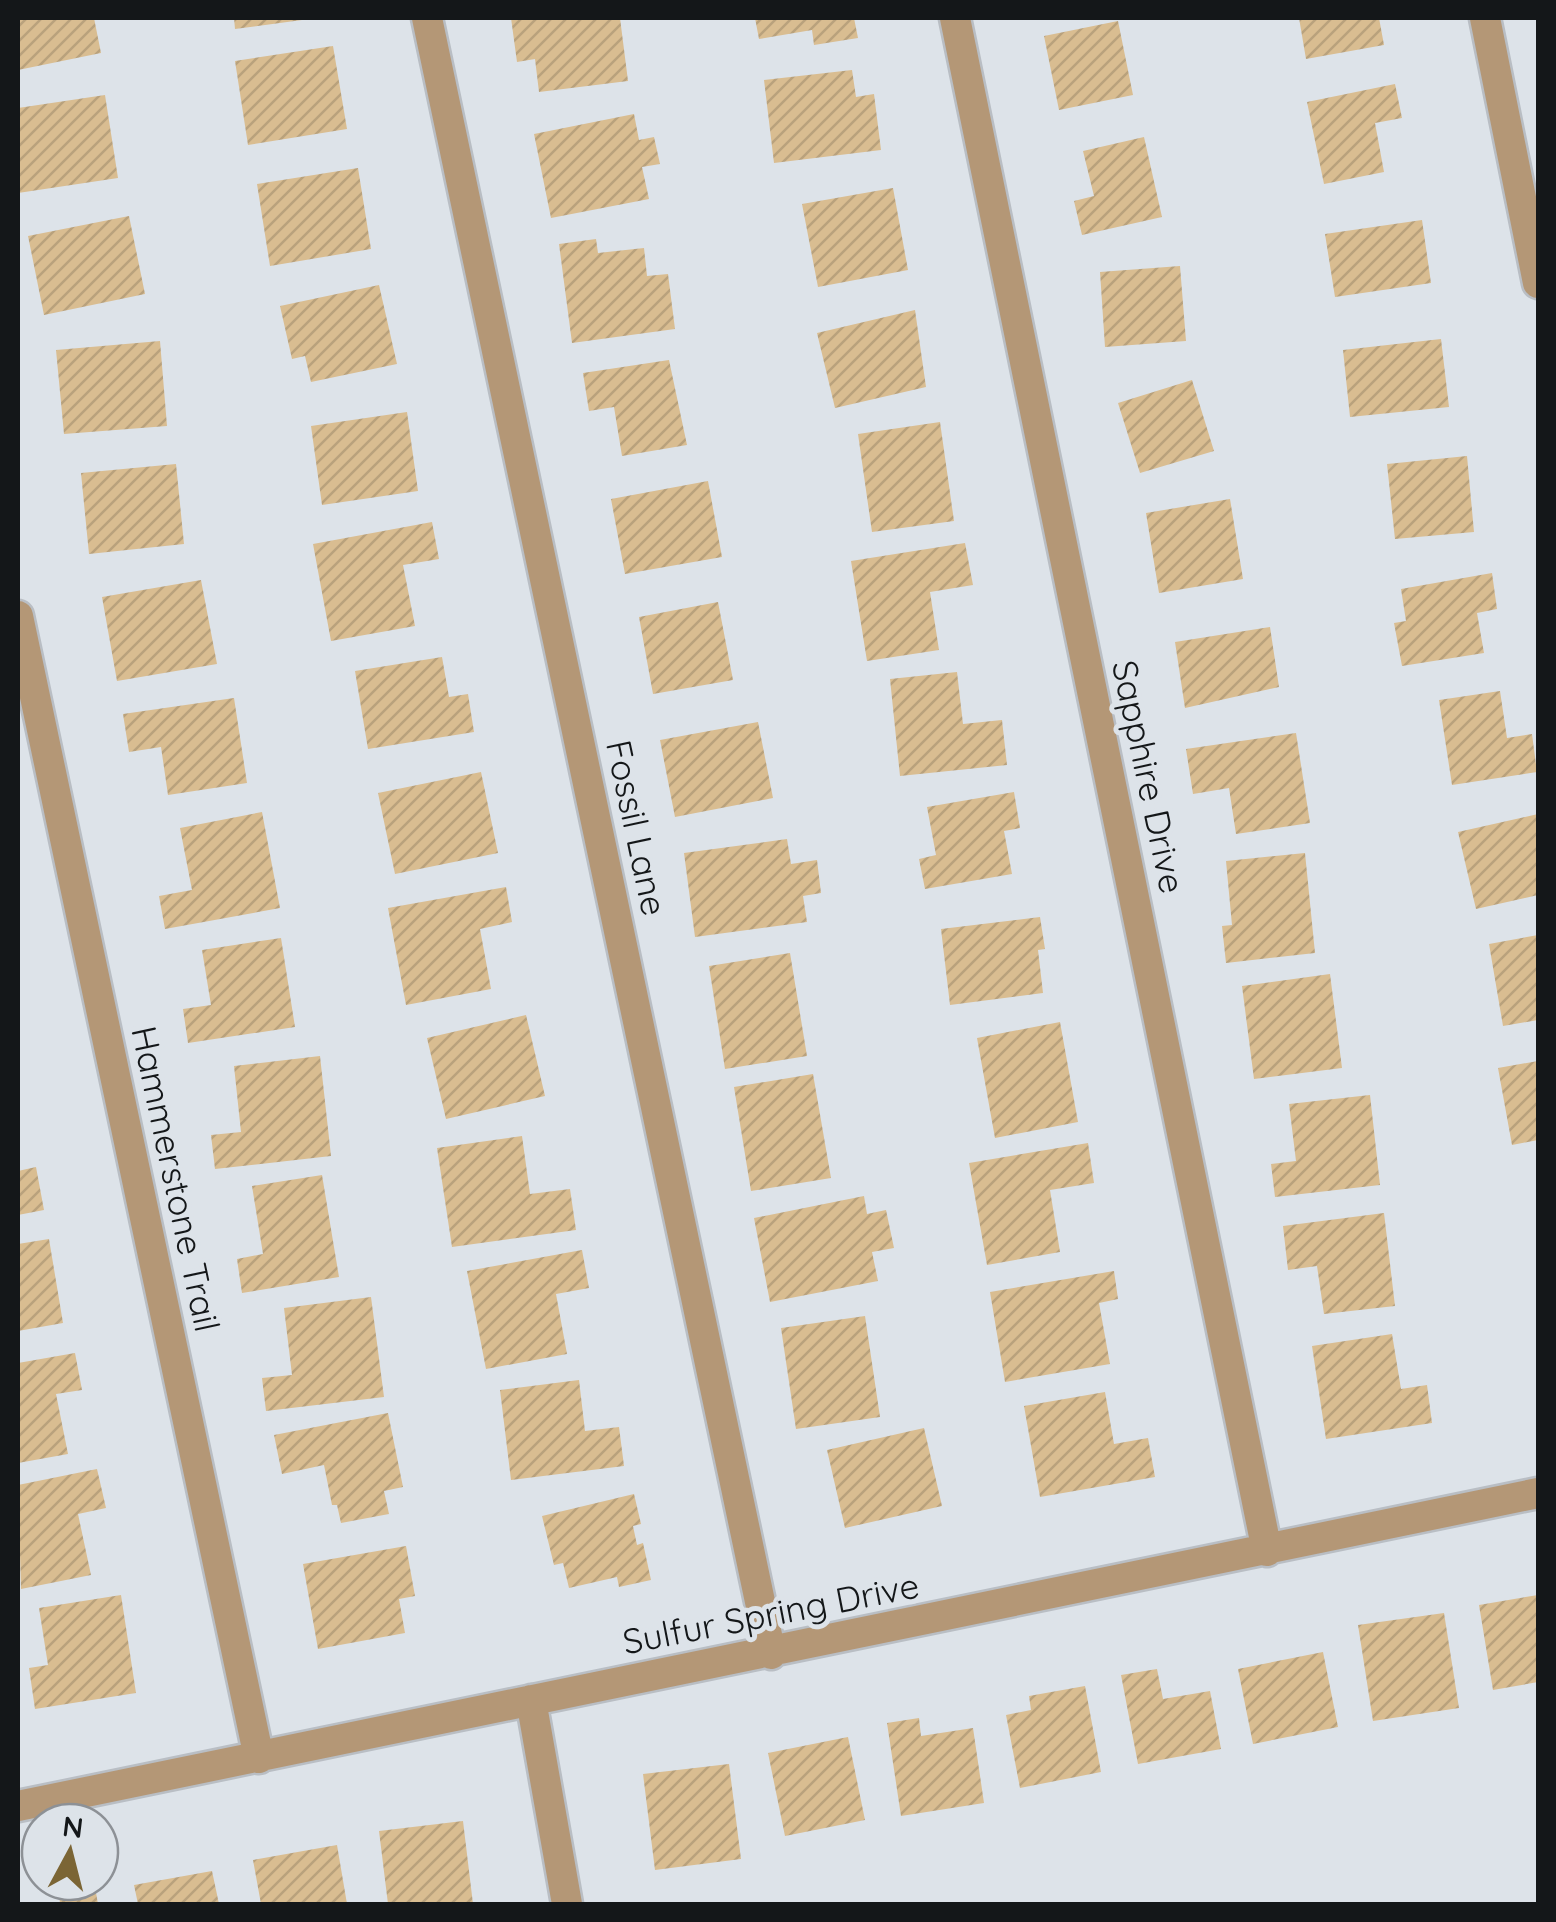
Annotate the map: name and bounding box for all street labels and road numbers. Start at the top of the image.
street label: Sapphire Drive [1103,656,1195,897]
street label: Fossil Lane [597,736,677,920]
street label: Hammerstone Trail [122,1022,230,1336]
street label: Sulfur Spring Drive [619,1563,923,1663]

